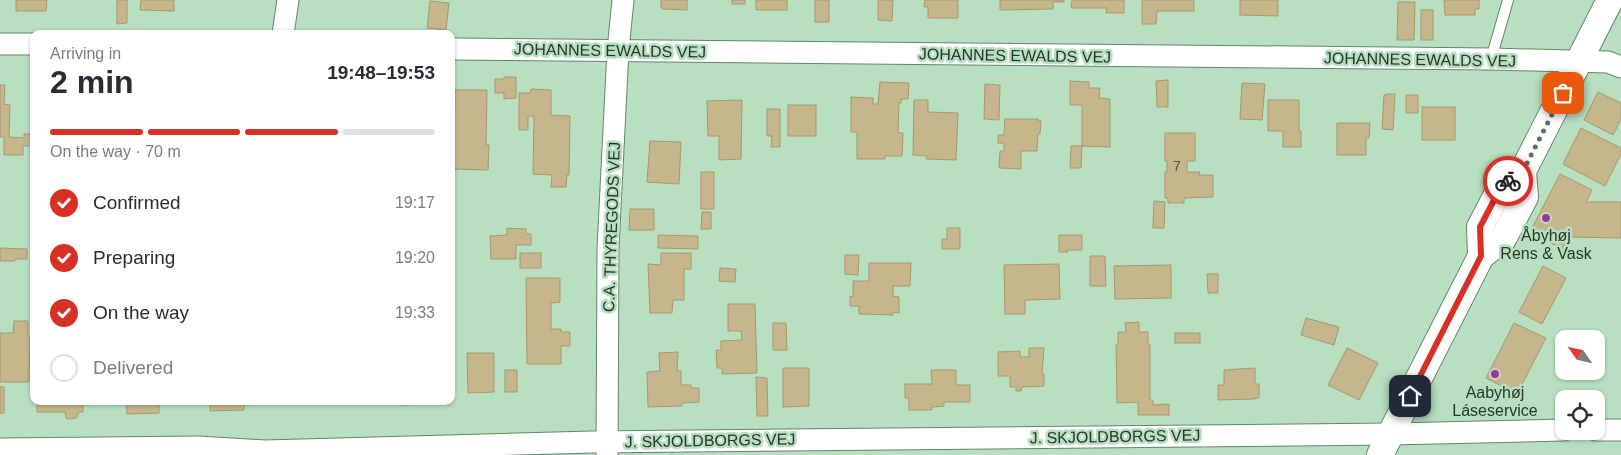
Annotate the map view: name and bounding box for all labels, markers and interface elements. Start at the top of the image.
street label: JOHANNES EWALDS VEJ [514,40,706,61]
text: Arriving in [50,45,121,62]
street label: JOHANNES EWALDS VEJ [919,45,1111,66]
street label: JOHANNES EWALDS VEJ [1324,49,1516,70]
text: 19:48–19:53 [327,62,435,83]
text: 2 min [50,64,134,100]
pin [1542,72,1584,114]
icon: bag [1549,79,1577,107]
street label: C.A. THYREGODS VEJ [600,142,623,312]
text: On the way · 70 m [50,143,181,160]
courier [1483,156,1533,206]
house number: 7 [1173,158,1181,174]
icon: bike [1494,167,1522,195]
icon: check [50,189,78,217]
text: Confirmed [93,192,181,213]
text: 19:17 [395,194,435,211]
marker: Åbyhøj Rens & Vask [1540,212,1552,224]
place label: Åbyhøj Rens & Vask [1500,226,1593,262]
icon: check [50,244,78,272]
text: Preparing [93,247,175,268]
text: 19:20 [395,249,435,266]
icon: check [50,299,78,327]
text: On the way [93,302,189,323]
text: 19:33 [395,304,435,321]
north arrow [1555,330,1605,380]
map controls [1555,330,1605,440]
text: Delivered [93,357,173,378]
marker: Aabyhøj Láseservice [1489,368,1501,380]
pin [1389,375,1431,417]
icon: home [1396,382,1424,410]
place label: Aabyhøj Láseservice [1452,384,1538,419]
button: locate [1555,390,1605,440]
street label: J. SKJOLDBORGS VEJ [1030,427,1201,446]
street label: J. SKJOLDBORGS VEJ [625,431,796,450]

